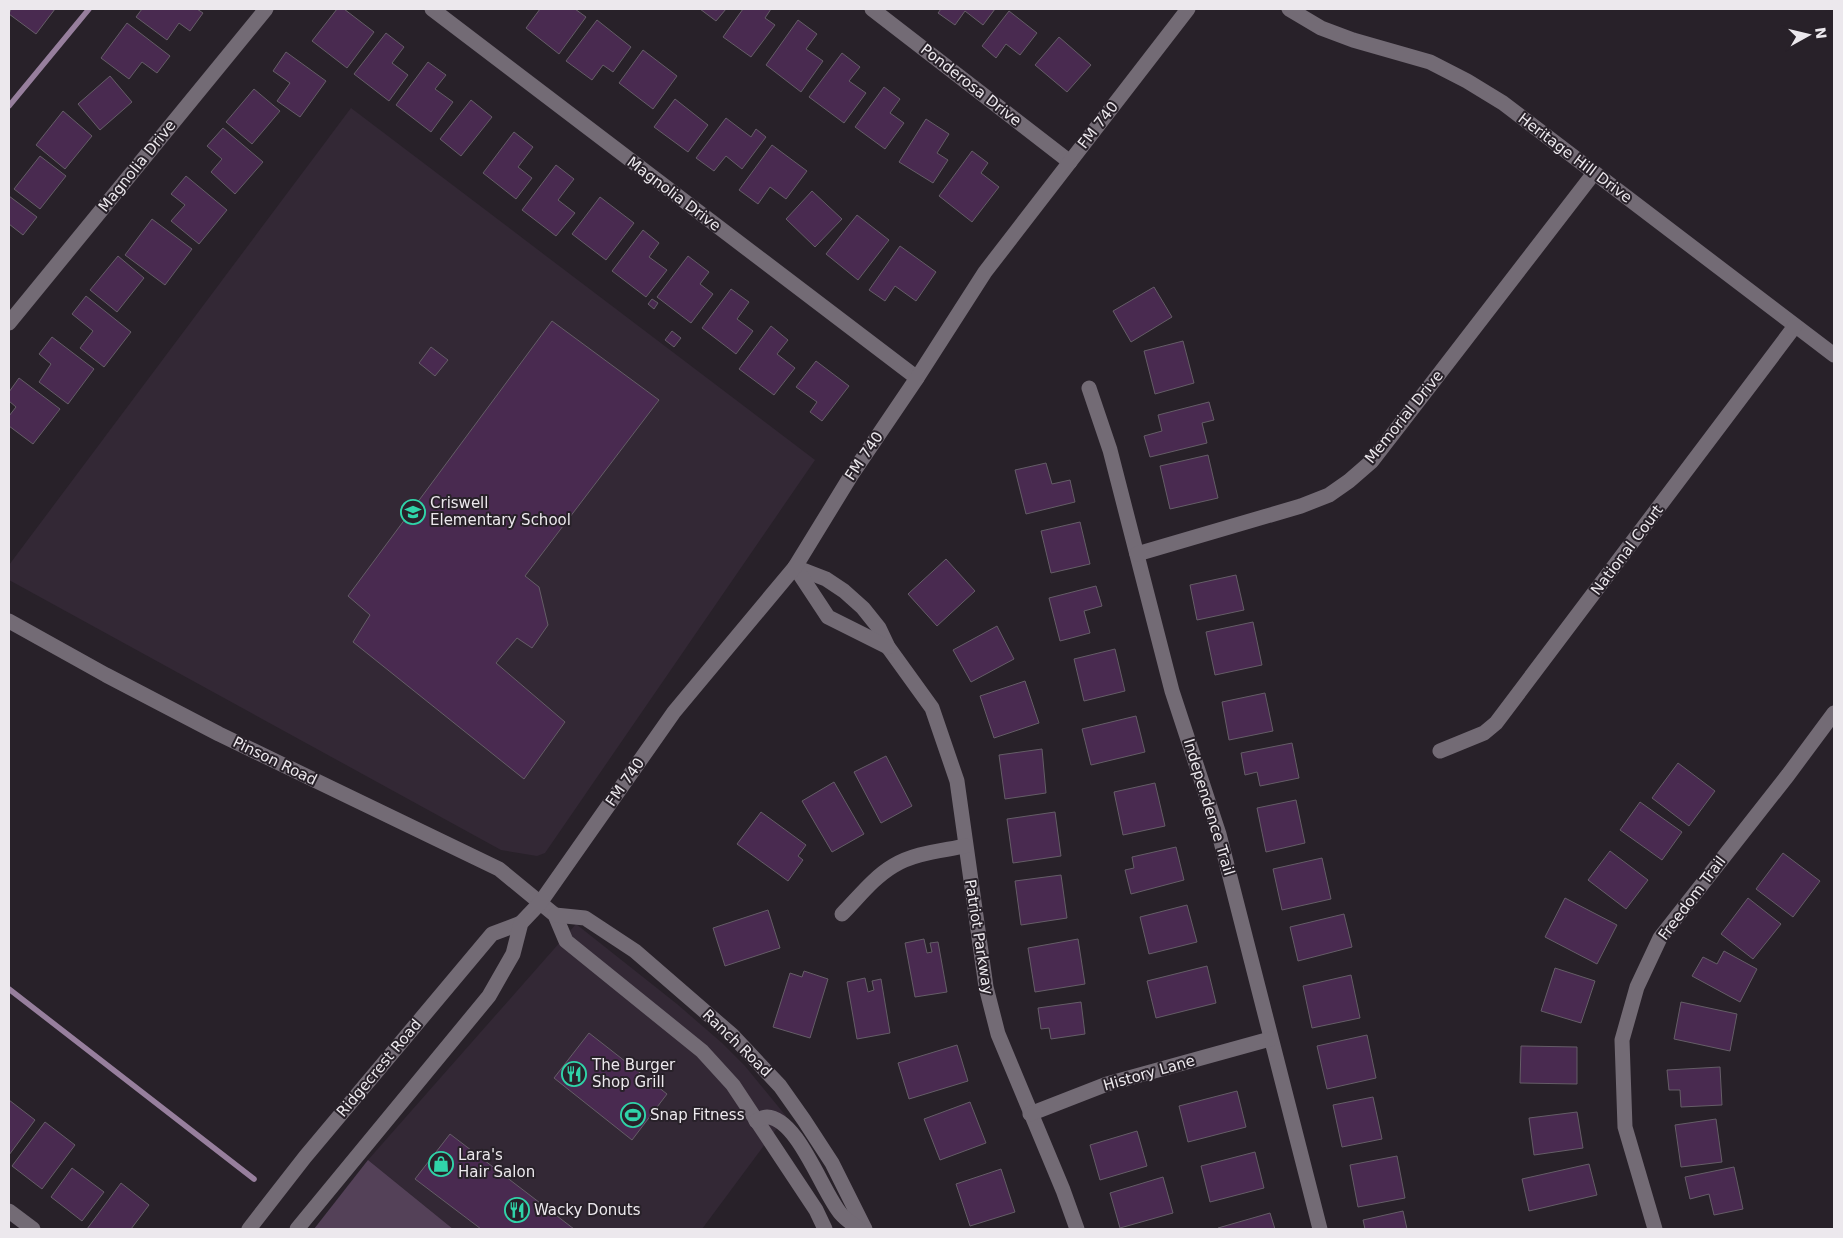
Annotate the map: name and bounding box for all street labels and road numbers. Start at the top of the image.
street label: Ponderosa Drive [917,40,1025,130]
street label: FM 740 [1074,98,1122,152]
street label: Heritage Hill Drive [1514,109,1636,207]
street label: Magnolia Drive [95,117,179,215]
street label: Magnolia Drive [624,153,724,235]
street label: Memorial Drive [1361,367,1447,467]
street label: FM 740 [841,428,887,484]
street label: National Court [1587,501,1667,599]
street label: Pinson Road [230,733,320,789]
street label: Independence Trail [1180,736,1238,878]
street label: FM 740 [602,754,648,810]
street label: Freedom Trail [1655,852,1729,944]
street label: Patriot Parkway [961,878,997,996]
street label: Ranch Road [699,1006,775,1080]
street label: Ridgecrest Road [333,1015,425,1121]
street label: History Lane [1101,1051,1197,1095]

